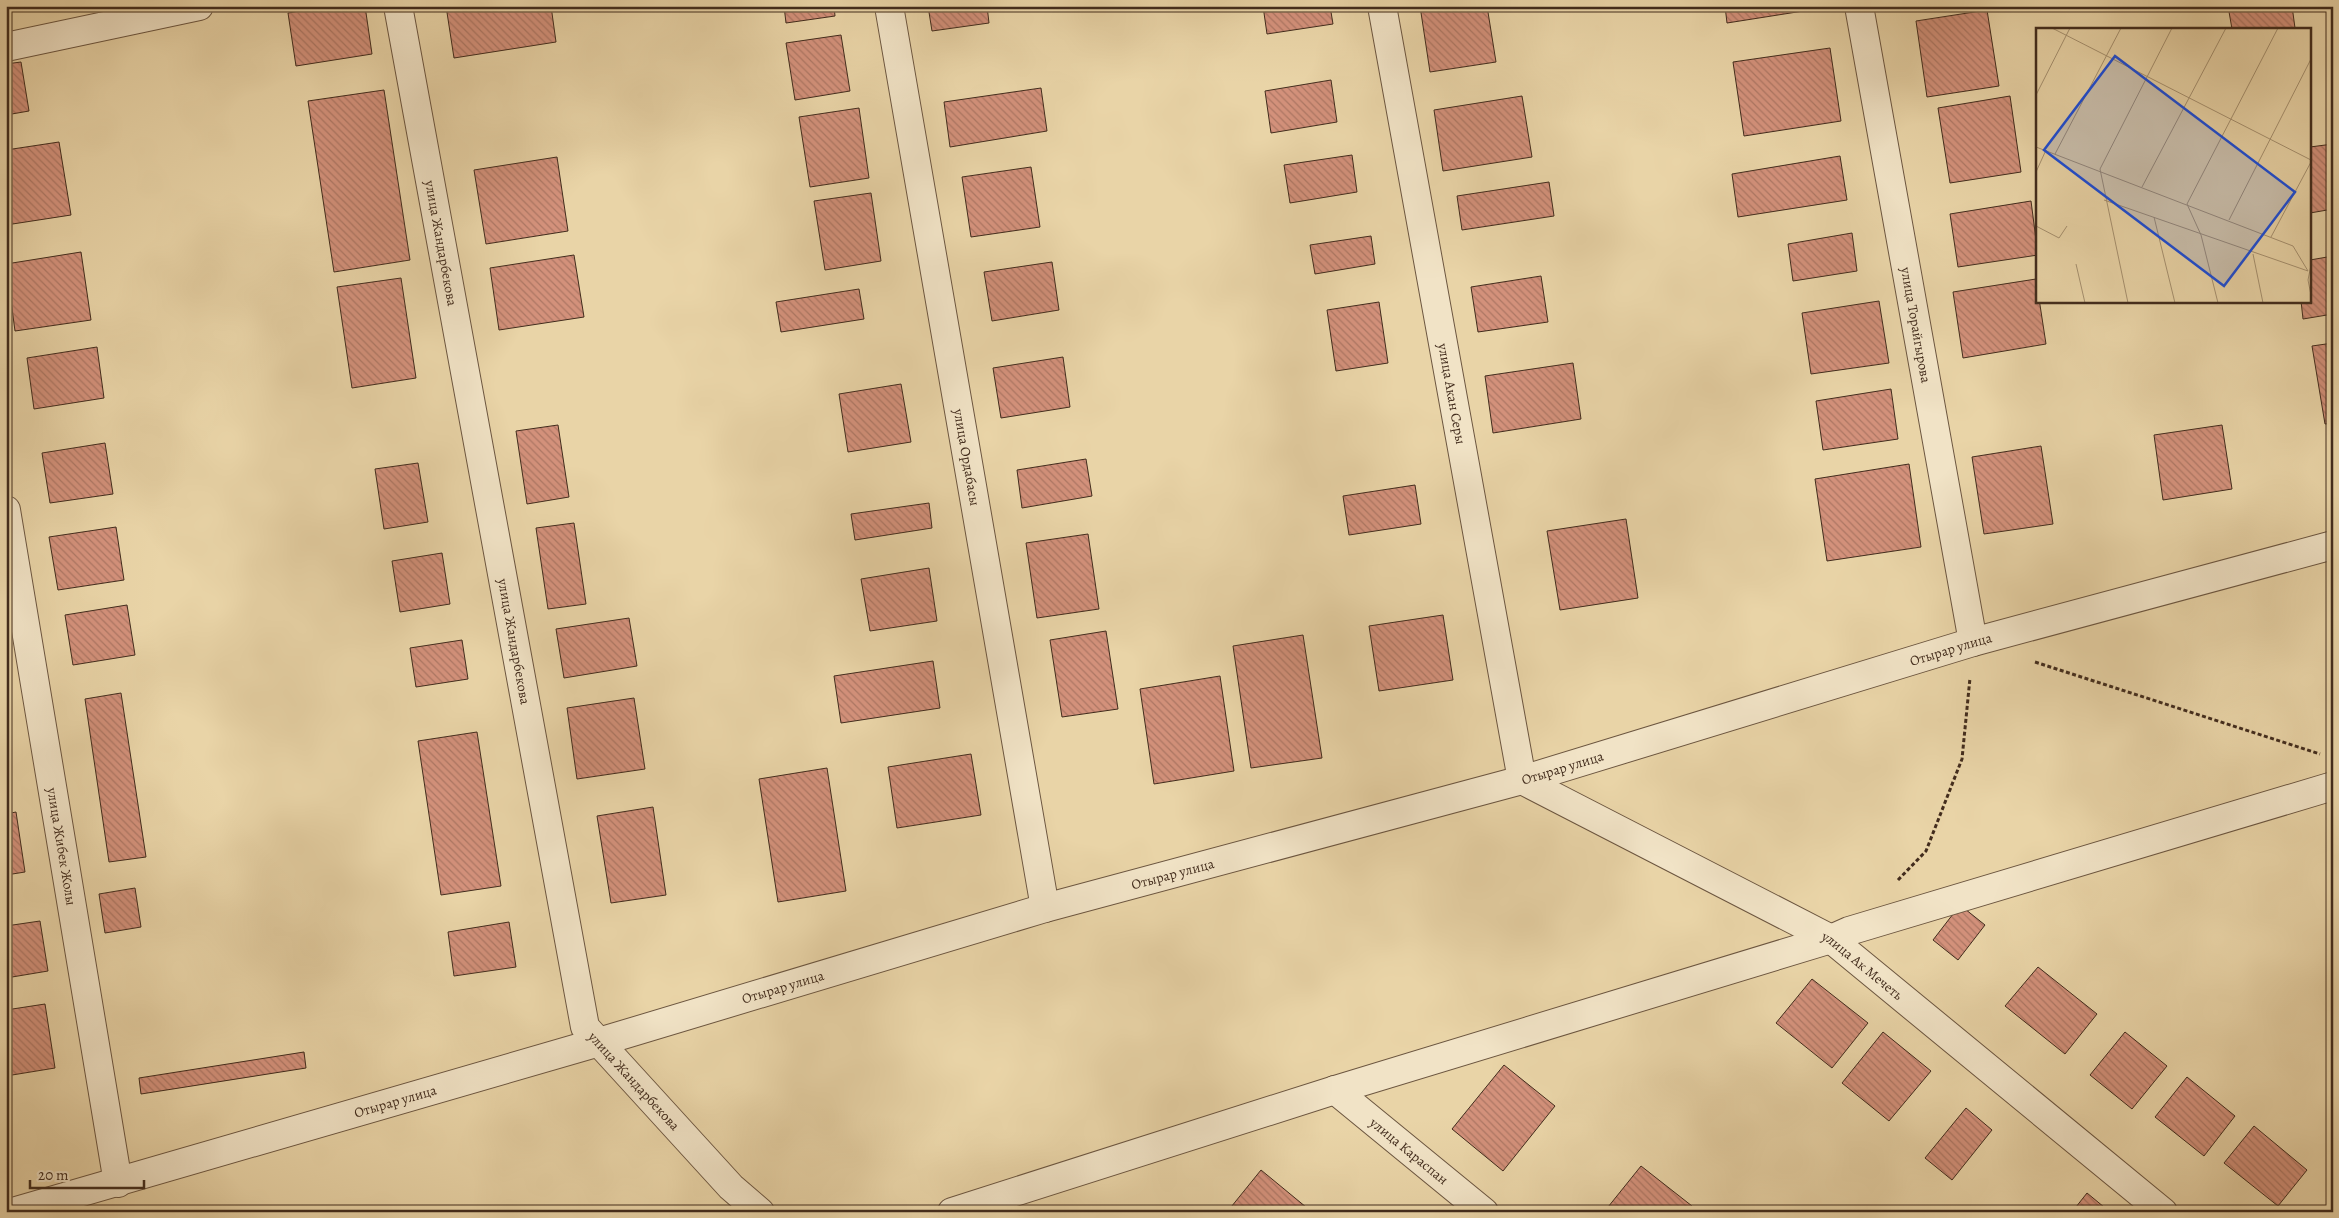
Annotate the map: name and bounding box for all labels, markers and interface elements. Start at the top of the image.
inset map [2036,28,2312,302]
street label: улица Жандарбекова [420,178,462,308]
street label: улица Торайгырова [1896,265,1935,385]
street label: улица Акан Серы [1433,341,1470,446]
street label: улица Ордабасы [949,406,984,507]
street label: улица Жандарбекова [493,576,535,706]
street label: Отырар улица [1907,628,1995,671]
street label: Отырар улица [1519,746,1607,790]
street label: улица Жибек Жолы [42,785,81,907]
street label: Отырар улица [1129,854,1217,894]
street label: улица Ак Мечеть [1817,926,1907,1004]
street label: Отырар улица [739,966,827,1009]
street label: улица Жандарбекова [583,1027,684,1135]
street label: Отырар улица [352,1080,439,1123]
street label: улица Караспан [1365,1113,1452,1189]
scale bar [30,1158,144,1190]
text: 20 m [38,1165,69,1185]

